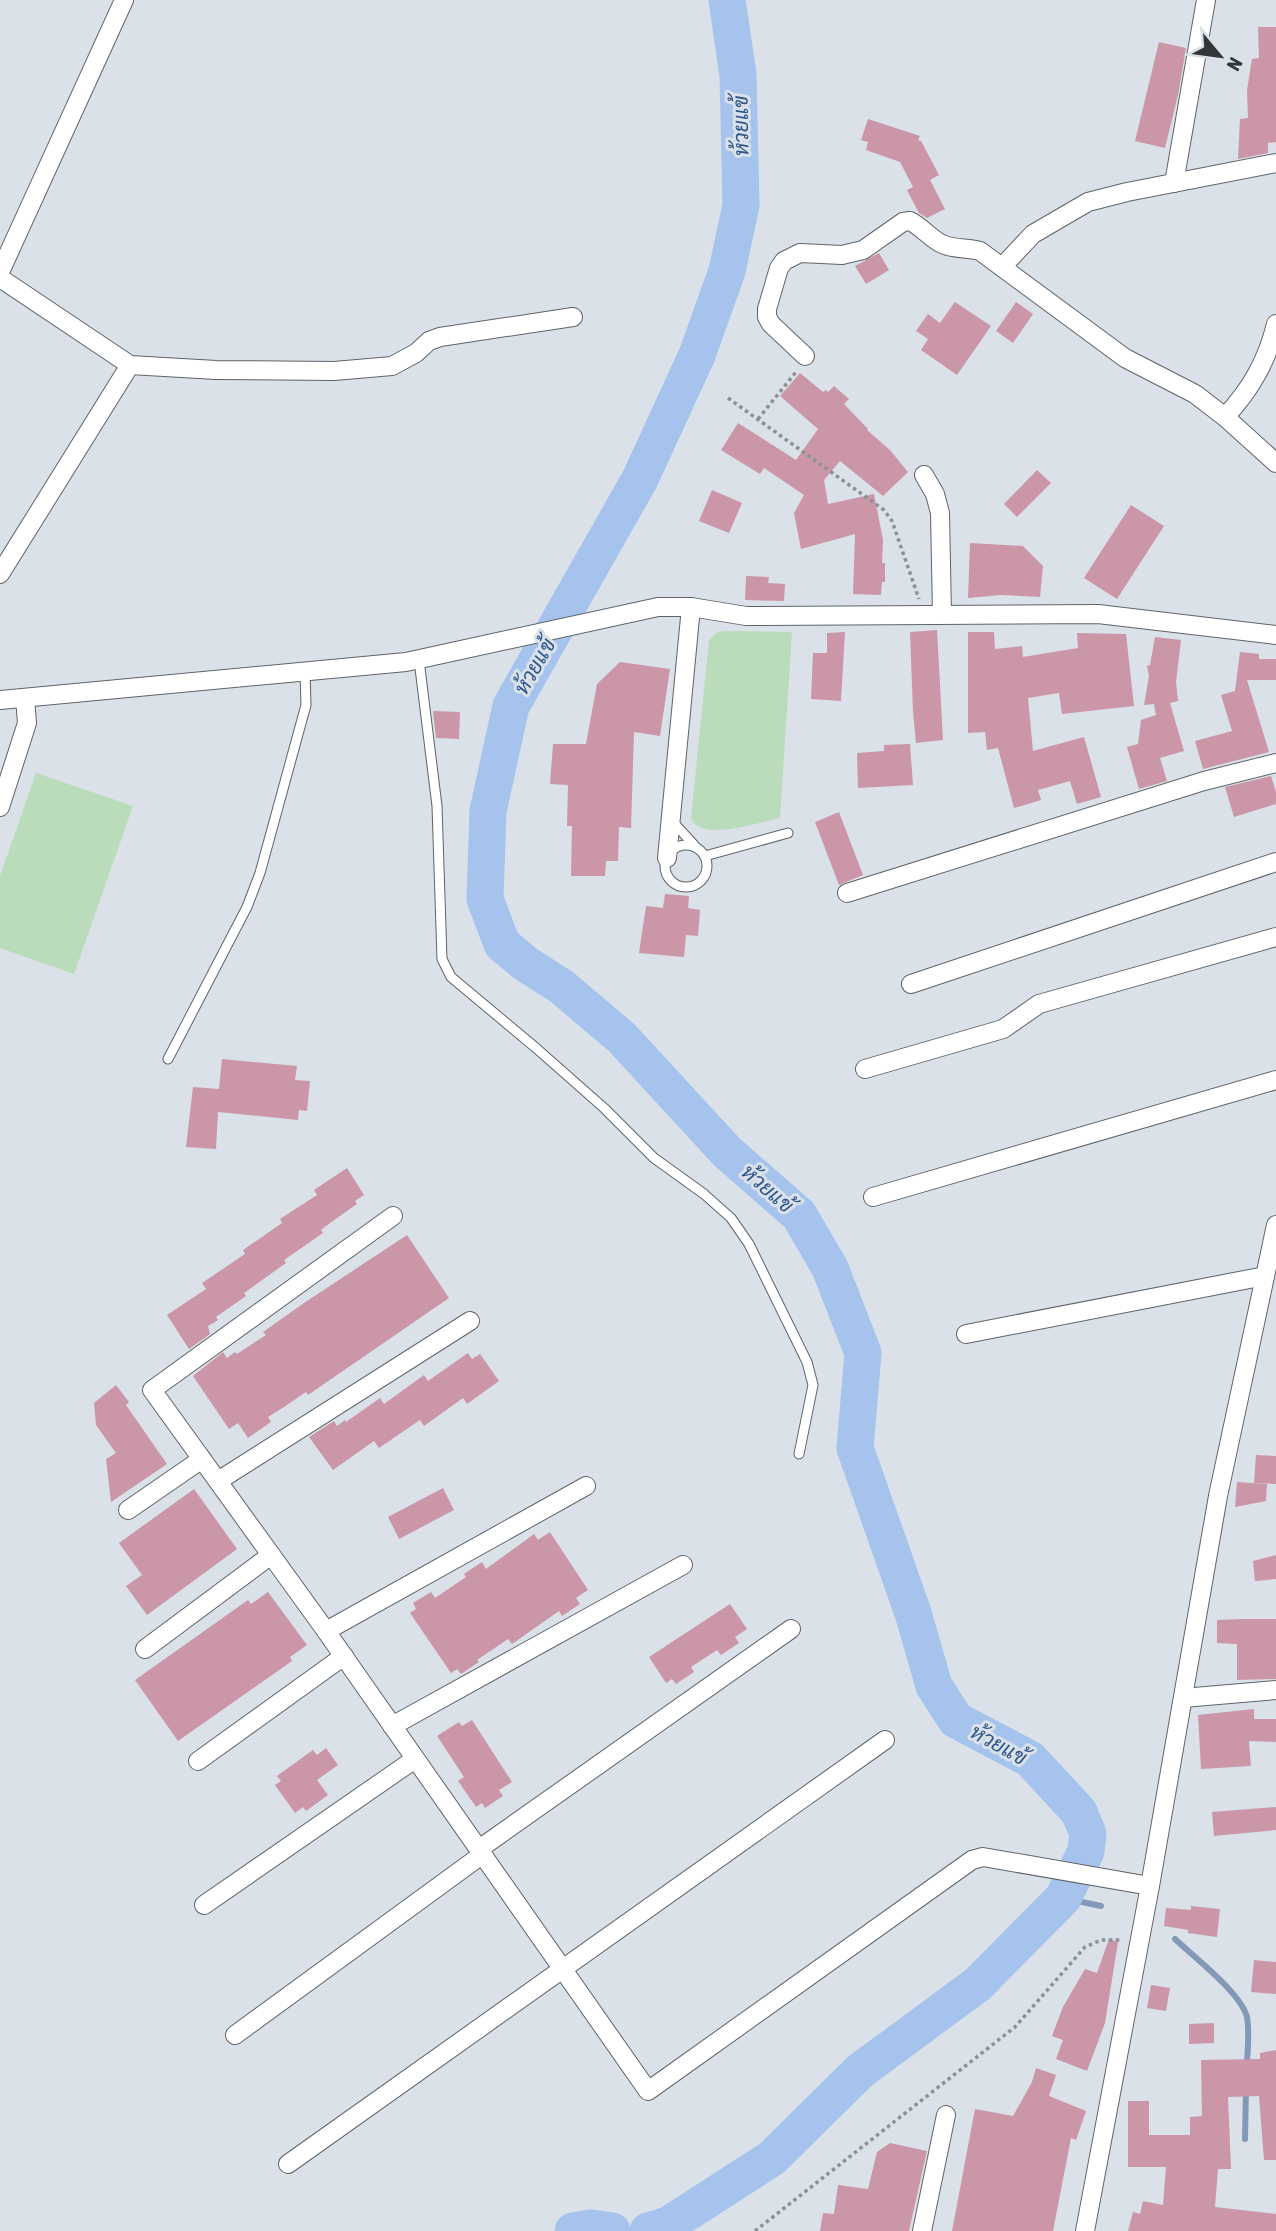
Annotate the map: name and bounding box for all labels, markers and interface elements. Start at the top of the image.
north arrow [1185,21,1255,91]
text: N [1223,54,1247,74]
water label: ห้วยแข้ [727,91,753,157]
water label: ห้วยแข้ [508,630,562,698]
water label: ห้วยแข้ [737,1159,802,1220]
water label: ห้วยแข้ [967,1719,1035,1771]

